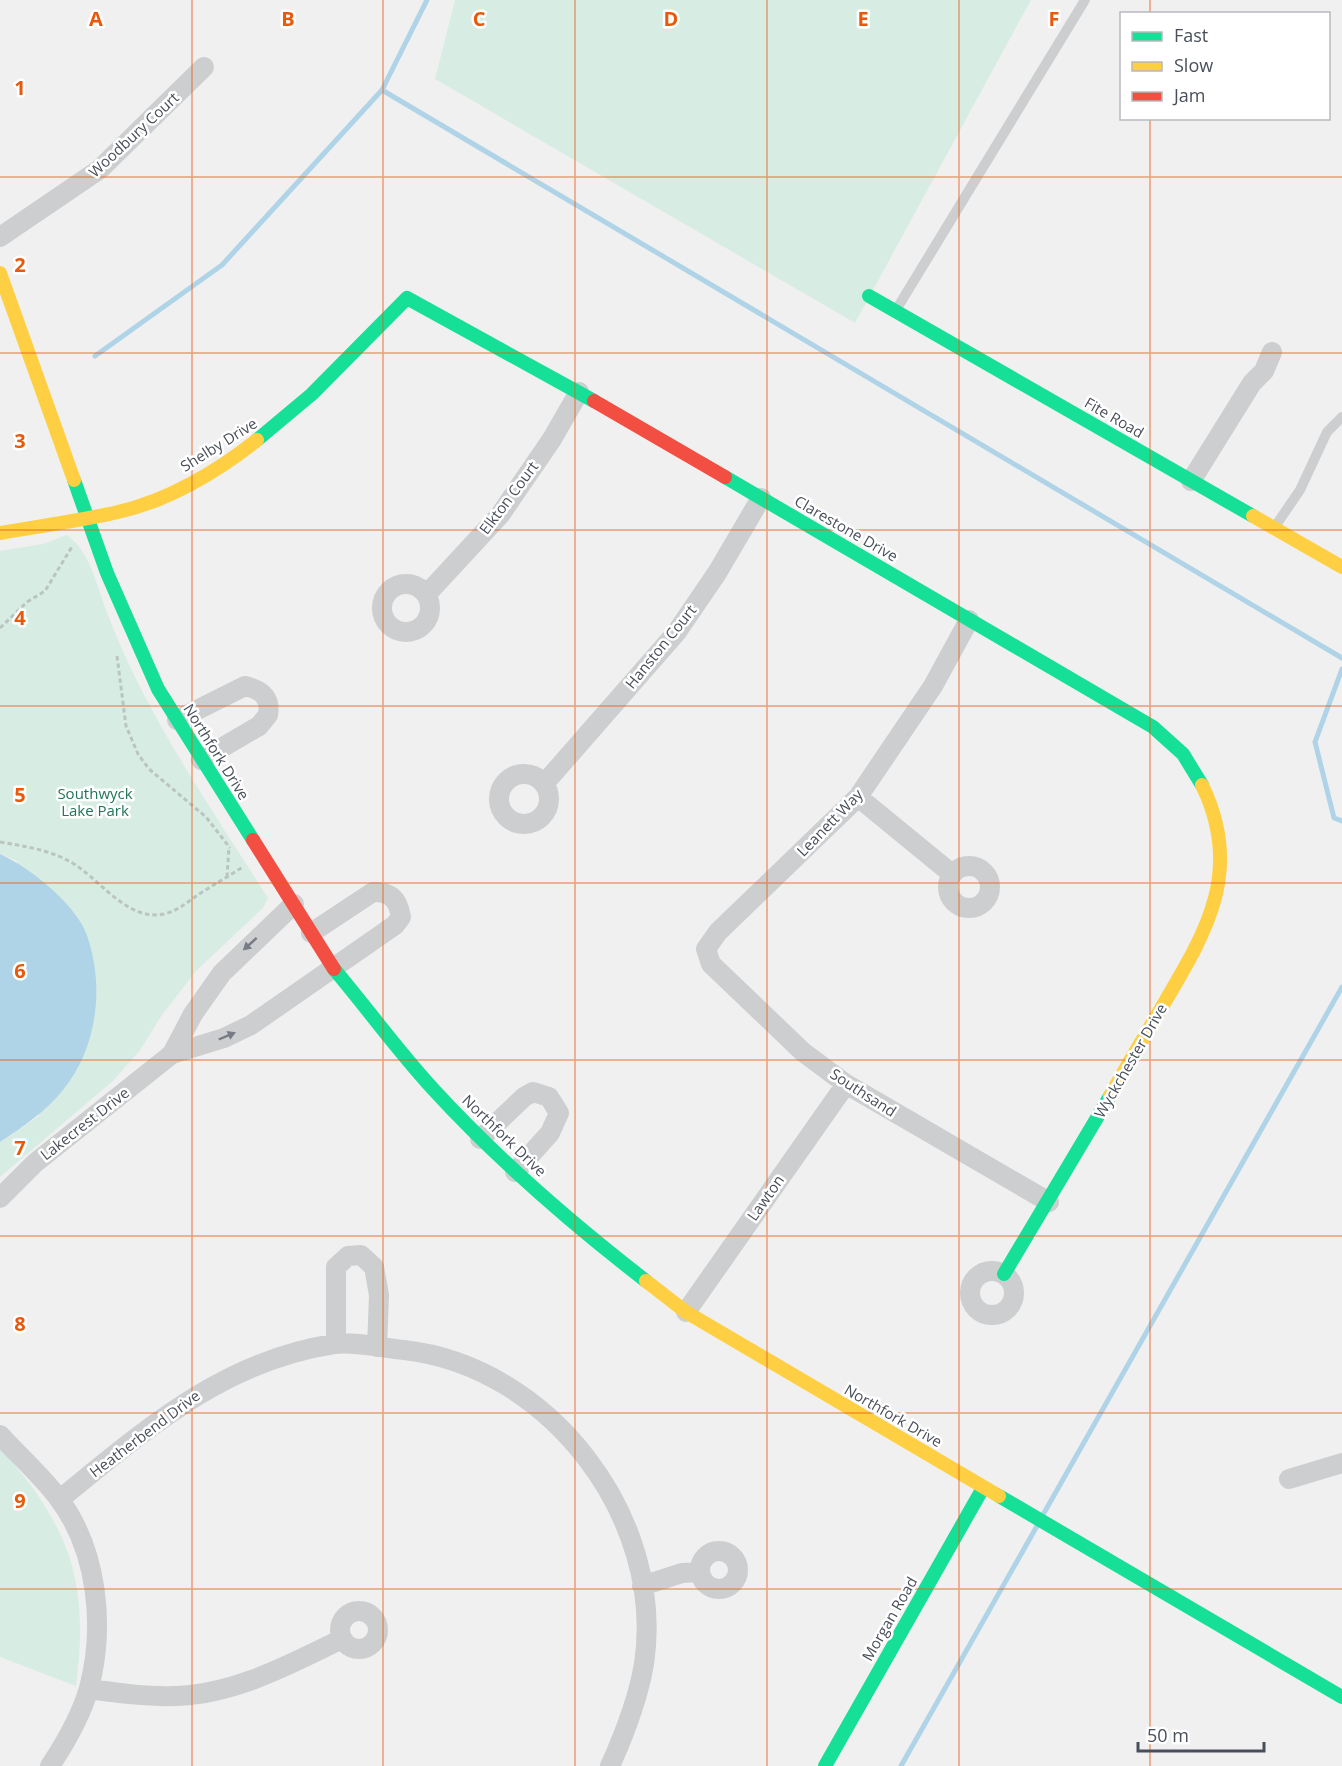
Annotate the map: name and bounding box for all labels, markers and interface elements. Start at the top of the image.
text: A [89,5,103,32]
text: B [281,5,295,32]
text: C [473,5,486,32]
text: D [664,5,678,32]
text: E [857,5,869,32]
text: F [1049,5,1059,32]
legend [1120,12,1330,120]
text: Fast [1174,23,1208,47]
text: Slow [1174,53,1213,77]
text: 1 [14,74,26,101]
text: Jam [1172,83,1206,107]
street label: Woodbury Court [84,87,183,181]
text: 2 [14,251,26,278]
street label: Fite Road [1081,392,1148,442]
street label: Shelby Drive [176,413,261,476]
text: 3 [14,427,26,454]
street label: Elkton Court [474,457,542,538]
street label: Clarestone Drive [791,491,902,566]
street label: Hanston Court [620,600,700,692]
text: 4 [14,604,26,631]
street label: Northfork Drive [179,700,254,803]
text: 5 [14,781,26,808]
park label: Southwyck Lake Park [57,783,133,820]
street label: Leanett Way [792,784,867,860]
one-way arrow [243,937,258,951]
text: 6 [14,957,26,984]
street label: Wyckchester Drive [1089,1000,1171,1121]
one-way arrow [219,1031,237,1041]
street label: Southsand [827,1063,900,1121]
street label: Lakecrest Drive [36,1082,133,1164]
street label: Northfork Drive [458,1090,551,1181]
text: 7 [14,1134,26,1161]
street label: Lawton [742,1171,788,1224]
text: 8 [14,1310,26,1337]
street label: Northfork Drive [841,1379,946,1451]
street label: Heatherbend Drive [85,1385,204,1481]
text: 9 [14,1487,26,1514]
street label: Morgan Road [857,1573,921,1664]
scale bar [1138,1715,1264,1753]
text: 50 m [1147,1723,1189,1747]

